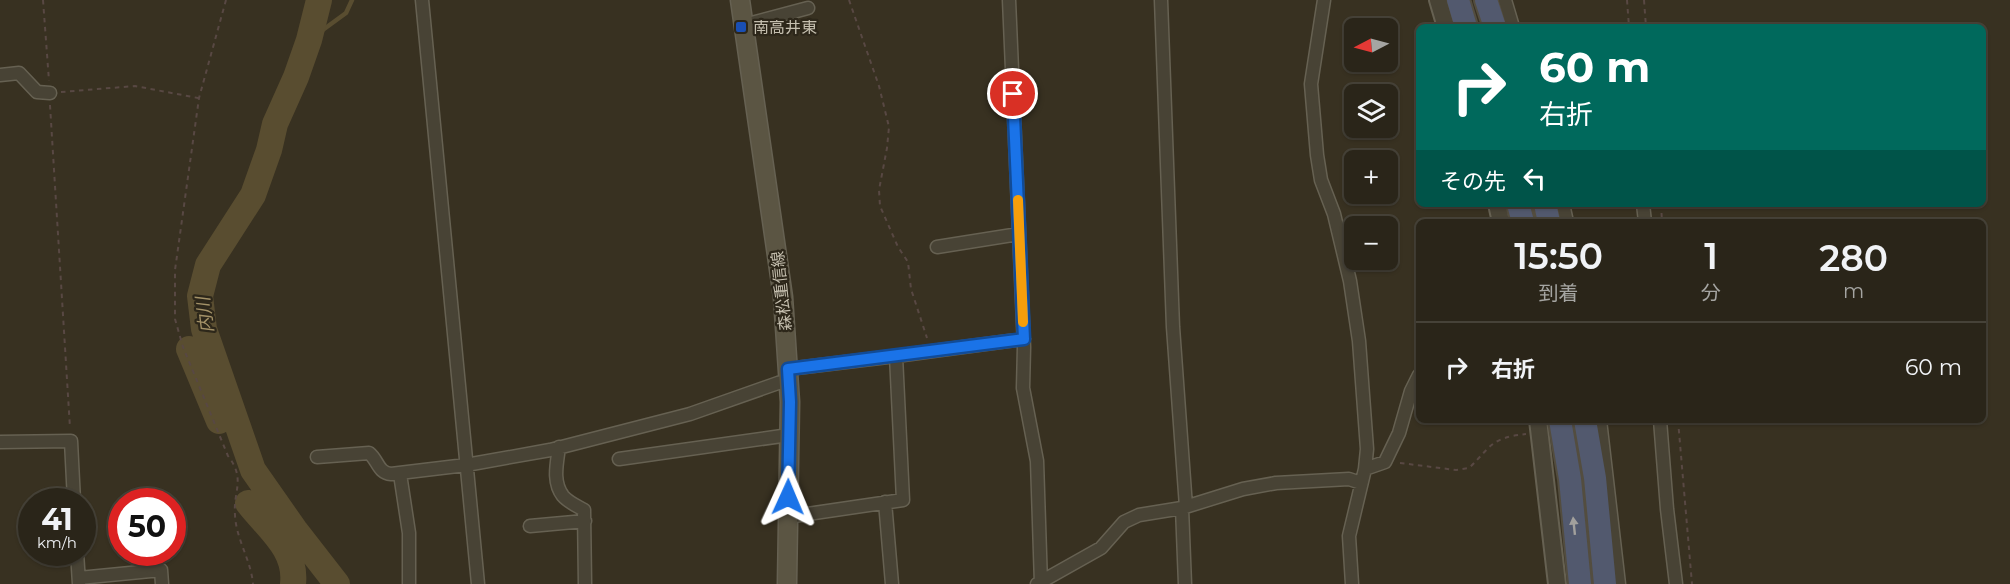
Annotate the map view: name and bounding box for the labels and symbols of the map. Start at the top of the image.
place label: 南高井東 [753,18,817,37]
north arrow [1344,18,1398,72]
marker: 南高井東 [734,20,748,34]
pin [987,68,1038,119]
street label: 森松重信線 [768,250,795,332]
water label: 内川 [192,294,218,334]
position arrow [756,465,820,529]
speed limit sign: 50 [108,488,186,566]
one-way arrow [1569,516,1579,535]

